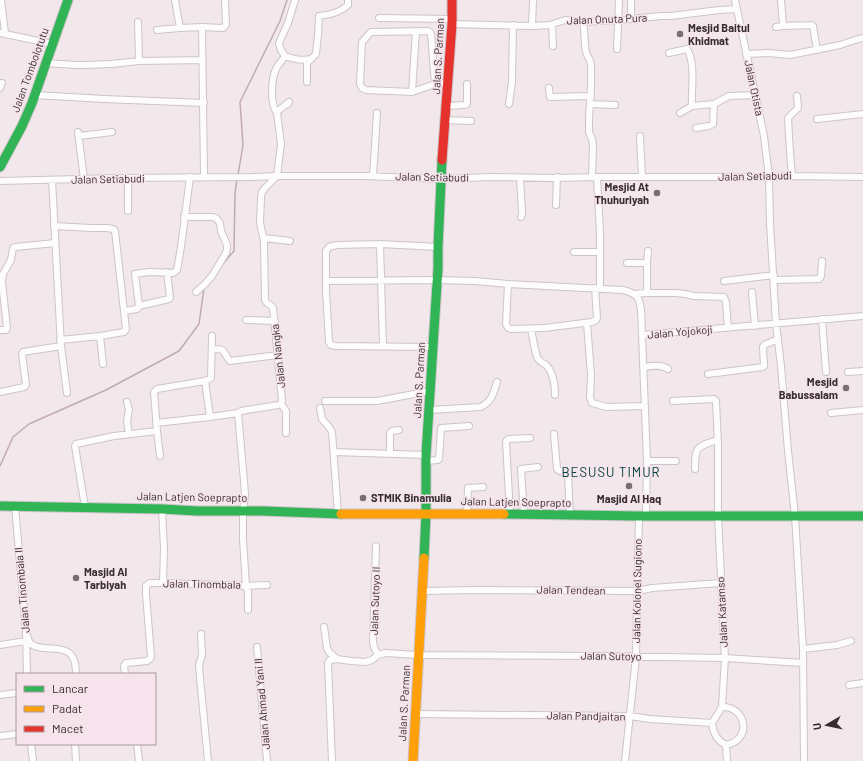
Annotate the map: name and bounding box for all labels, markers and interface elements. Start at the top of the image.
street label: Jalan Onuta Pura [566,11,648,26]
street label: Jalan S. Parman [429,17,446,95]
place label: Mesjid Baitul Khidmat [688,21,750,47]
street label: Jalan Tombolotutu [8,26,51,114]
marker: Mesjid Baitul Khidmat [675,29,685,39]
street label: Jalan Otista [742,59,767,117]
street label: Jalan Setiabudi [718,168,792,183]
street label: Jalan Setiabudi [395,169,469,184]
street label: Jalan Setiabudi [71,171,145,186]
place label: Mesjid At Thuhuriyah [594,180,649,206]
marker: Mesjid At Thuhuriyah [652,188,662,198]
street label: Jalan Yojokoji [647,322,713,341]
street label: Jalan Nangka [268,323,287,389]
street label: Jalan S. Parman [410,341,427,419]
place label: Mesjid Babussalam [779,375,838,401]
marker: Mesjid Babussalam [841,383,851,393]
district label: BESUSU TIMUR [561,464,661,480]
marker: Masjid Al Haq [624,481,634,491]
street label: Jalan Latjen Soeprapto [137,489,247,504]
place label: STMIK Binamulia [371,491,452,504]
place label: Masjid Al Haq [597,492,661,505]
marker: STMIK Binamulia [358,493,368,503]
street label: Jalan Latjen Soeprapto [461,494,571,509]
street label: Jalan Kolonel Sugiono [629,539,644,643]
street label: Jalan Tinombala II [11,547,32,633]
place label: Masjid Al Tarbiyah [84,565,128,591]
street label: Jalan Sutoyo II [367,566,382,636]
marker: Masjid Al Tarbiyah [71,573,81,583]
street label: Jalan Tinombala [163,576,241,591]
street label: Jalan Katamso [713,576,730,648]
street label: Jalan Tendean [536,582,606,597]
street label: Jalan Sutoyo [580,648,642,663]
street label: Jalan Ahmad Yani II [251,658,272,750]
street label: Jalan S. Parman [395,664,412,742]
legend [16,673,156,745]
text: Lancar [52,681,89,695]
text: Padat [52,701,82,715]
north arrow [807,705,847,745]
street label: Jalan Pandjaitan [546,708,626,723]
text: Macet [52,721,84,735]
text: U [810,722,824,731]

